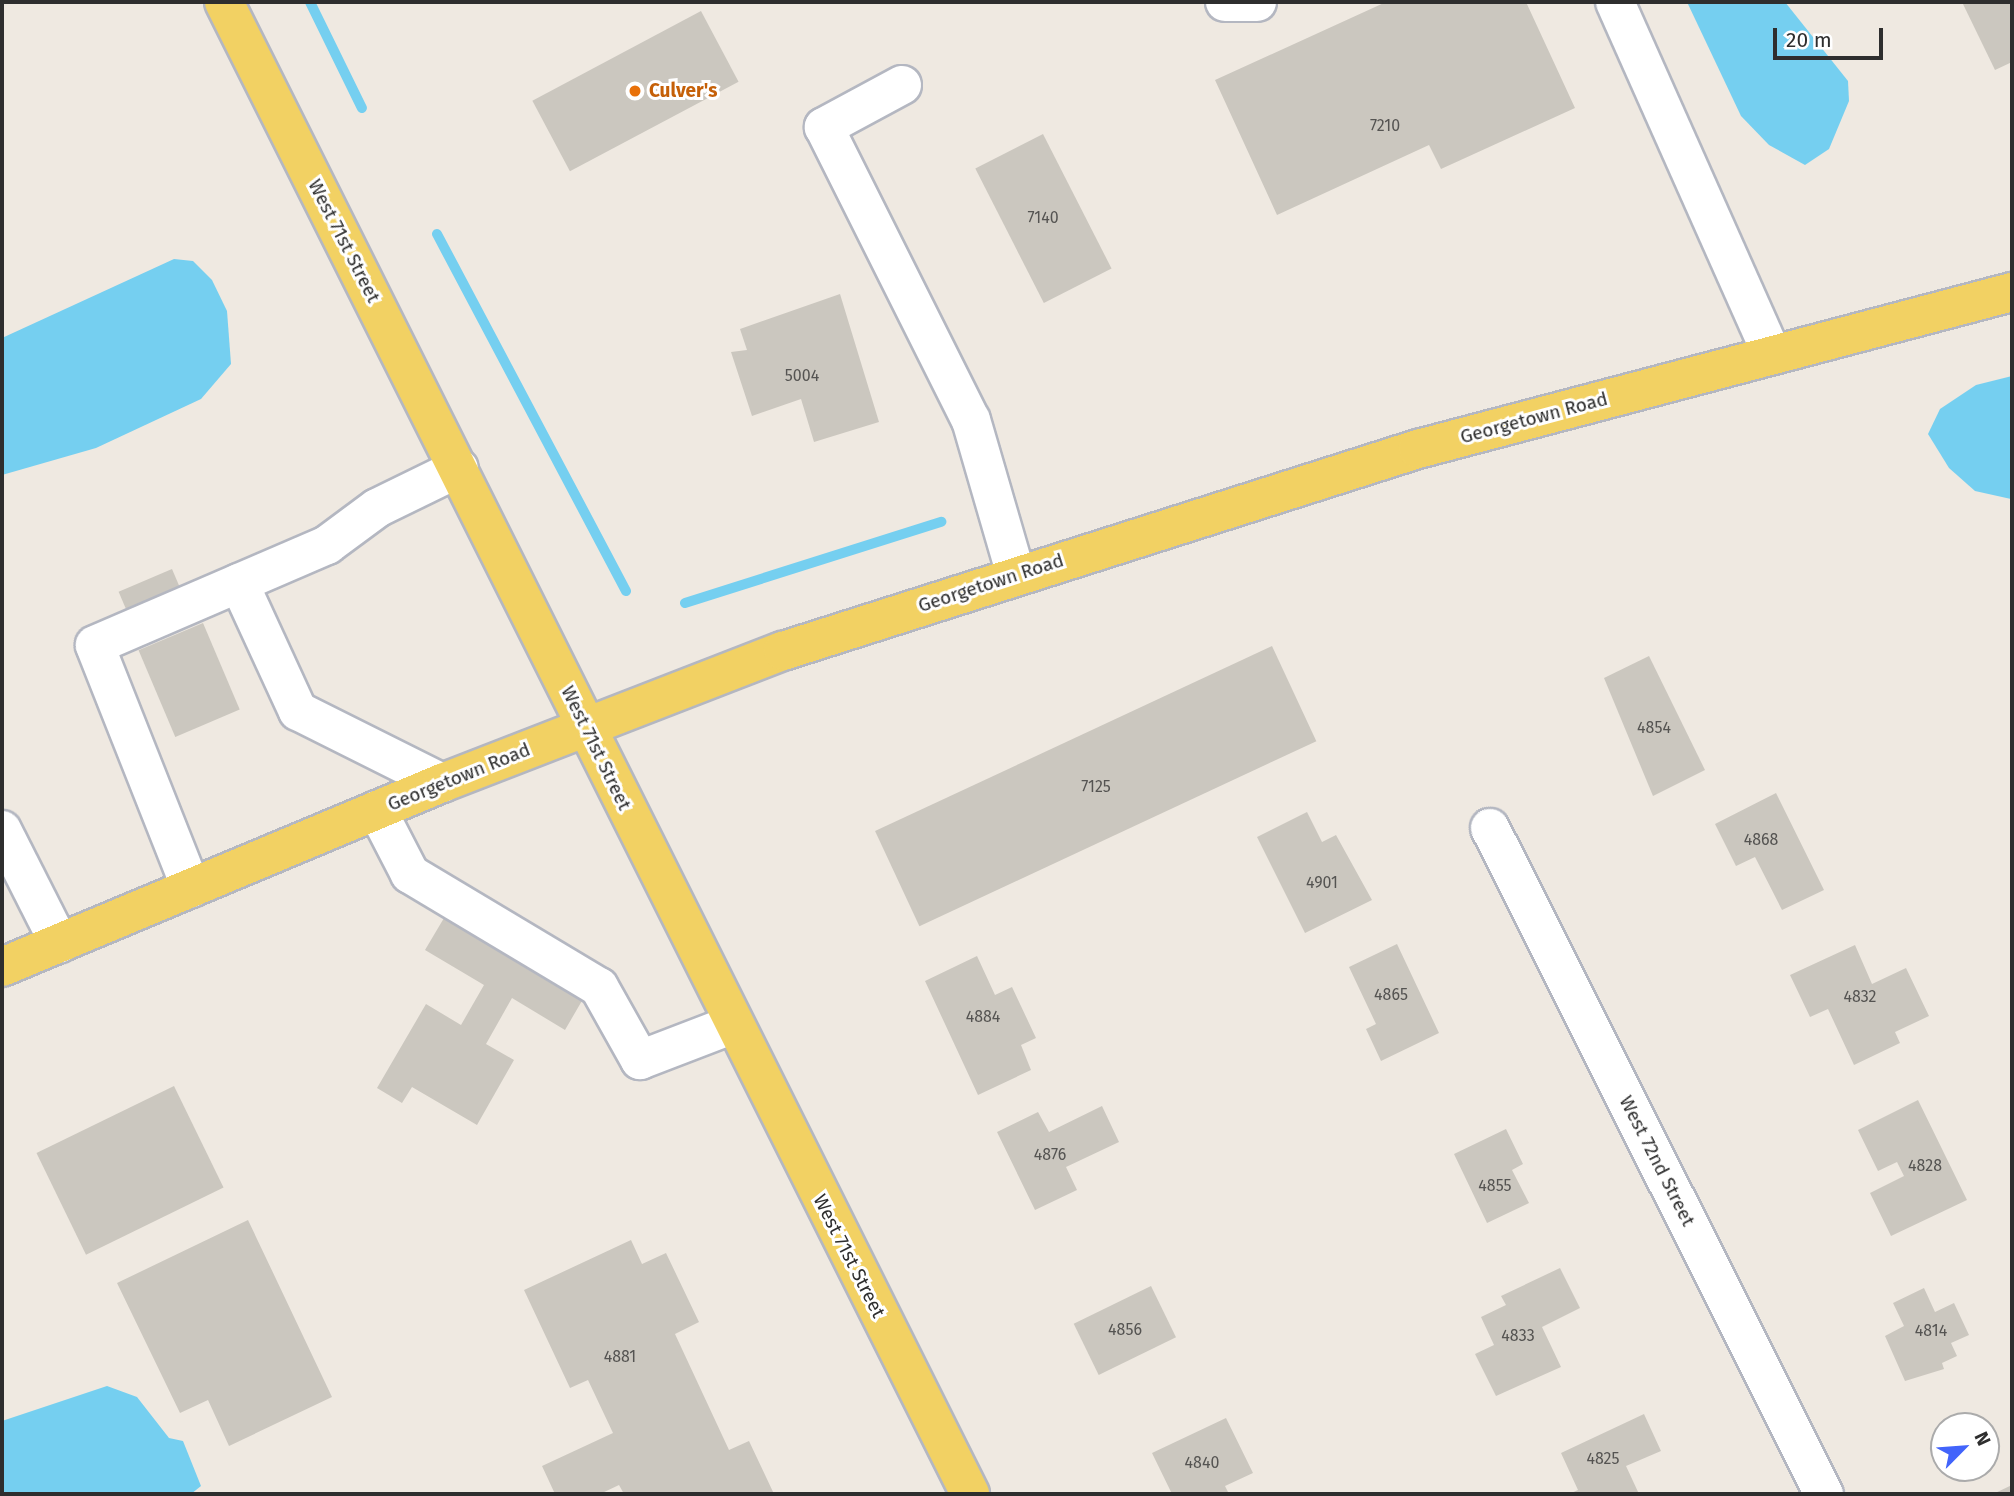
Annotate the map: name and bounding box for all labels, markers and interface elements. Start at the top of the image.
scale bar [1776,14,1886,58]
text: 20 m [1786,27,1832,53]
place label: Culver's [649,80,717,102]
marker: Culver's [627,83,643,99]
house number: 7210 [1370,116,1400,136]
street label: West 71st Street [303,176,385,306]
house number: 7140 [1027,208,1059,228]
house number: 5004 [785,366,819,386]
street label: Georgetown Road [1458,387,1610,449]
street label: Georgetown Road [915,549,1067,617]
street label: West 71st Street [556,682,636,814]
house number: 4854 [1637,718,1671,738]
street label: Georgetown Road [384,738,534,816]
house number: 7125 [1081,777,1111,797]
house number: 4868 [1744,830,1778,850]
house number: 4901 [1306,873,1338,893]
house number: 4865 [1374,985,1408,1005]
house number: 4832 [1843,987,1877,1007]
house number: 4884 [966,1007,1000,1027]
street label: West 72nd Street [1614,1092,1700,1230]
house number: 4876 [1034,1145,1066,1165]
house number: 4828 [1908,1156,1942,1176]
house number: 4855 [1478,1176,1512,1196]
street label: West 71st Street [808,1191,890,1321]
house number: 4856 [1108,1320,1142,1340]
house number: 4814 [1915,1321,1947,1341]
house number: 4833 [1501,1326,1535,1346]
house number: 4881 [604,1347,636,1367]
north arrow [1930,1412,2000,1482]
text: N [1970,1428,1996,1449]
house number: 4825 [1586,1449,1620,1469]
house number: 4840 [1185,1453,1219,1473]

